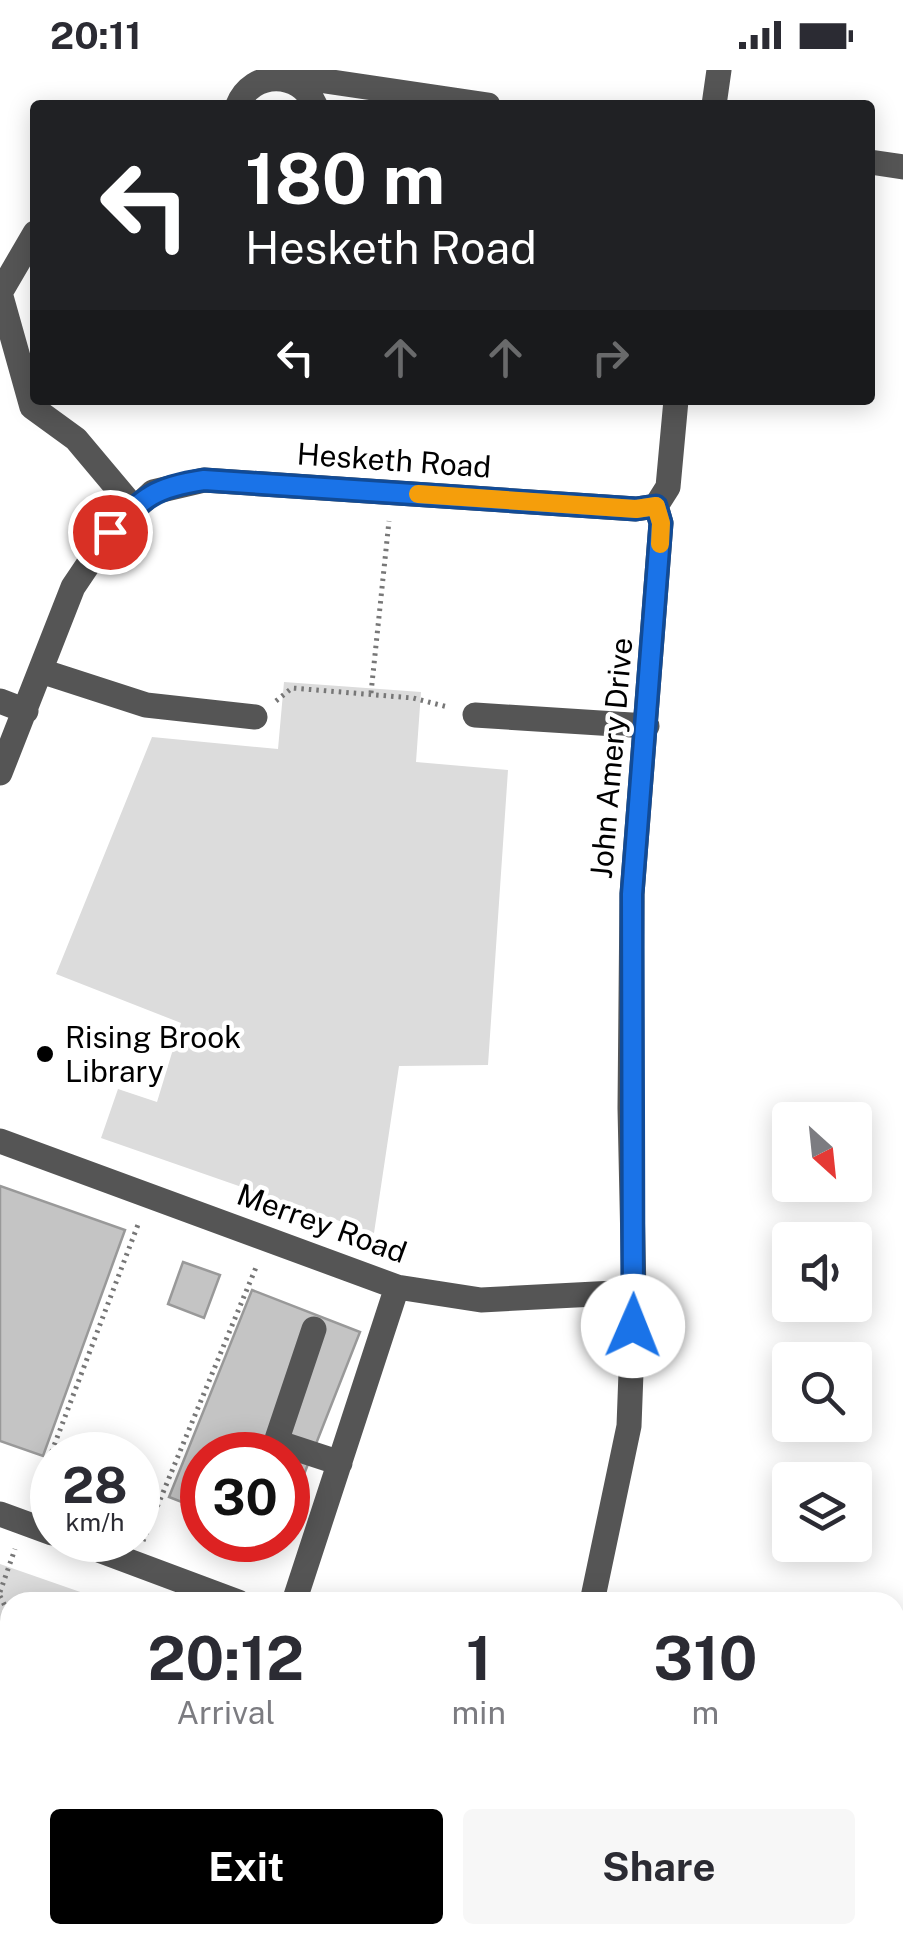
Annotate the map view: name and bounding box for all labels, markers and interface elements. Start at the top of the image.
text: 20:11 [50,13,141,58]
text: 180 m [245,137,445,220]
icon: left [80,140,210,270]
text: Hesketh Road [245,221,537,274]
icon: left [268,330,323,385]
icon: ahead [373,330,428,385]
icon: ahead [478,330,533,385]
icon: right [583,330,638,385]
street label: Hesketh Road [296,435,492,485]
pin [68,490,153,575]
icon: arrive [83,505,138,560]
street label: John Amery Drive [583,636,639,880]
place label: Rising Brook Library [65,1019,241,1089]
marker: Rising Brook Library [34,1043,56,1065]
north arrow [772,1102,872,1202]
map controls [772,1102,872,1562]
street label: Merrey Road [232,1176,412,1270]
button: sound [772,1222,872,1322]
position arrow [581,1274,685,1378]
button: search [772,1342,872,1442]
speed limit sign: 30 [180,1432,310,1562]
text: 28 [62,1455,128,1514]
button: layers [772,1462,872,1562]
text: km/h [66,1507,124,1537]
text: 20:12 [147,1623,304,1694]
text: 1 [466,1623,492,1694]
text: 310 [653,1623,758,1694]
text: Arrival [176,1694,275,1731]
text: min [452,1694,506,1731]
text: m [692,1694,719,1731]
button: Exit [50,1809,443,1924]
button: Share [463,1809,855,1924]

